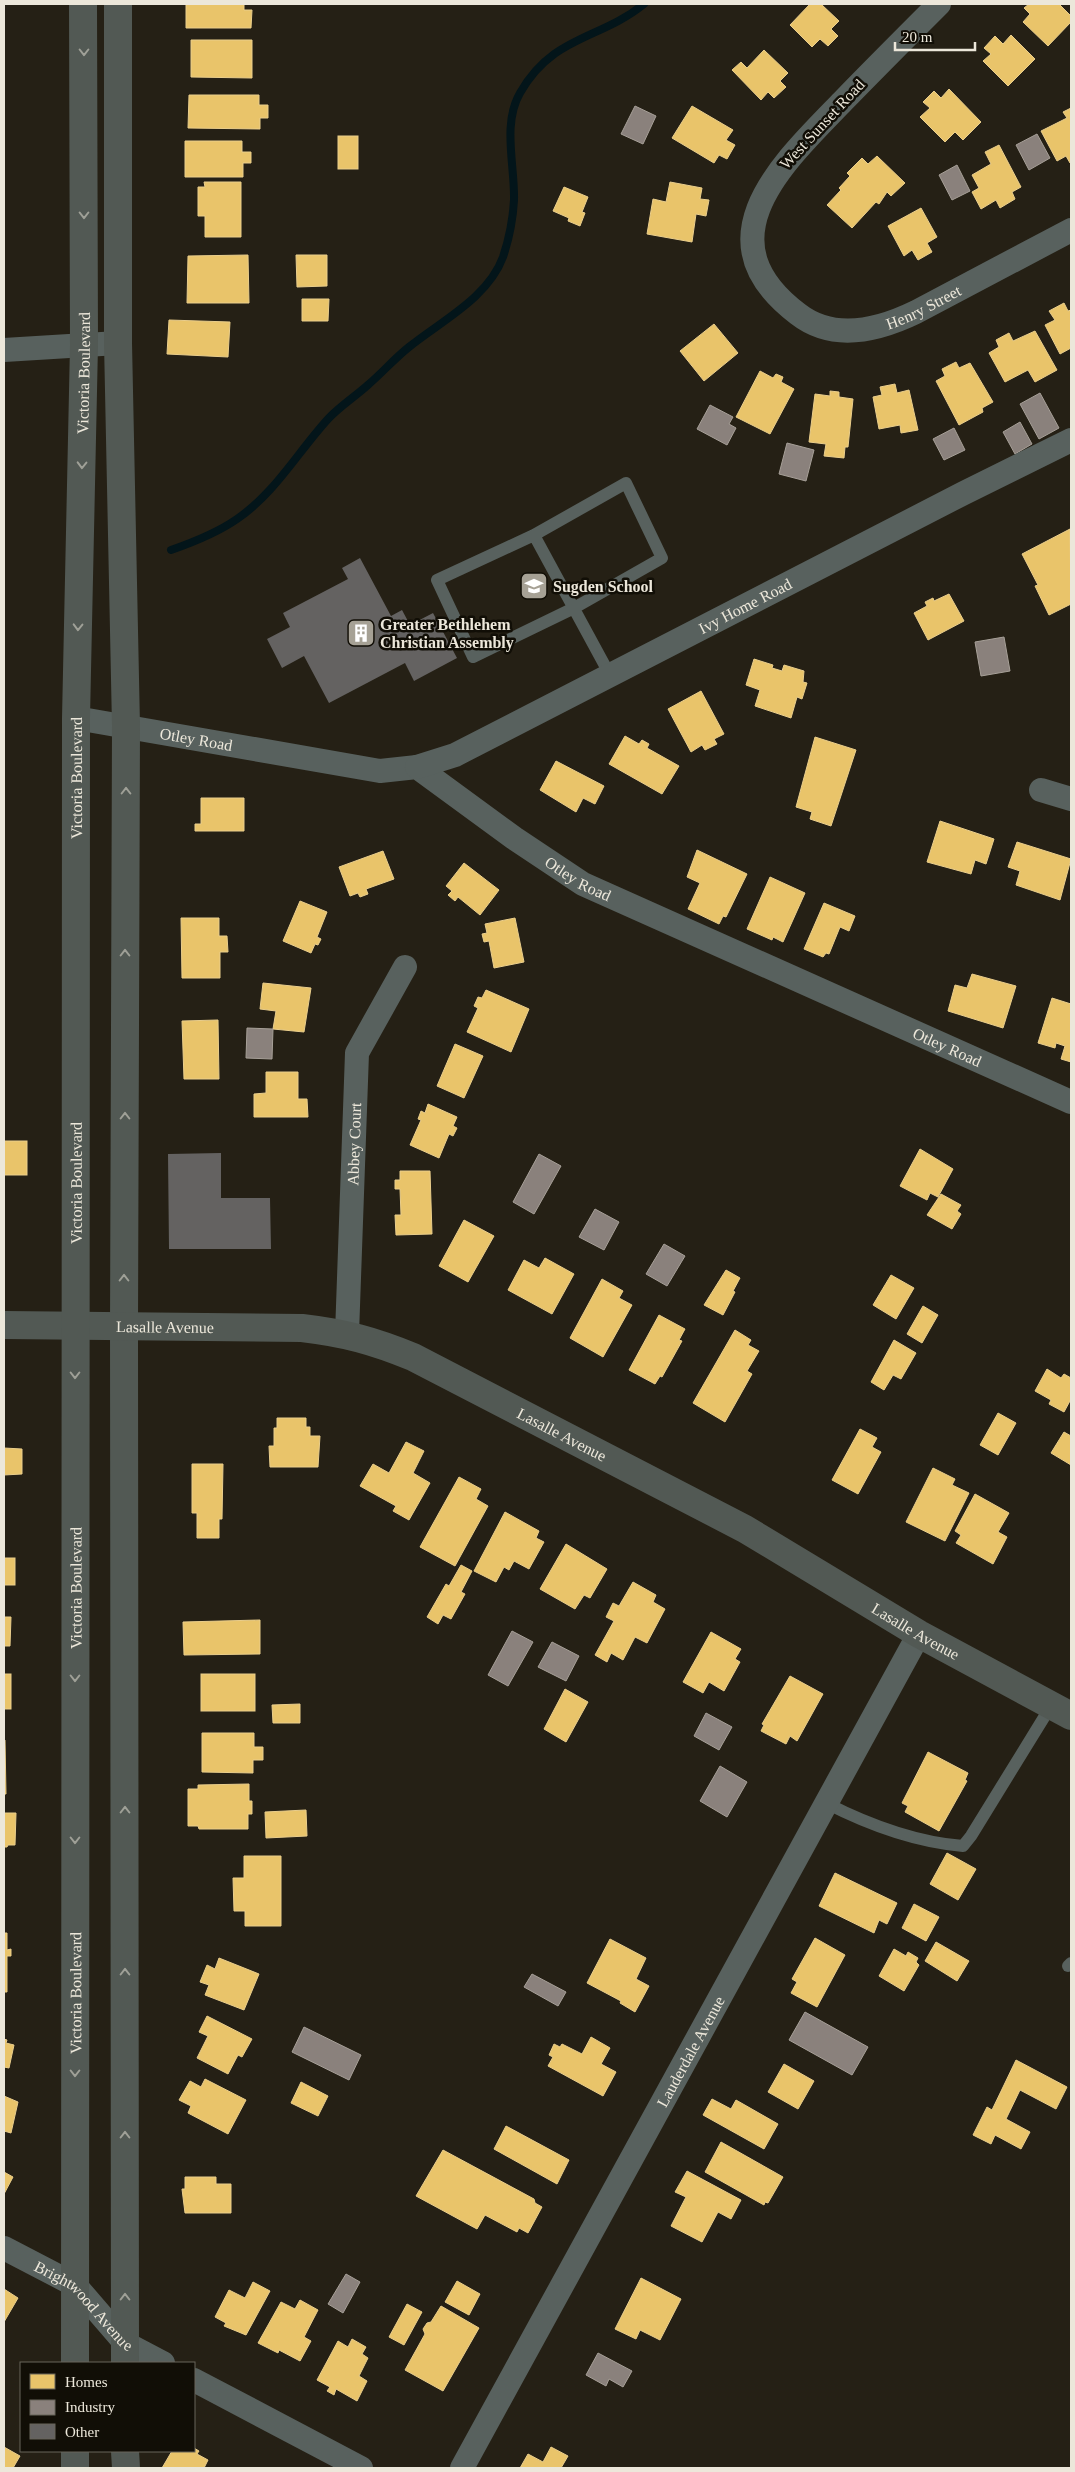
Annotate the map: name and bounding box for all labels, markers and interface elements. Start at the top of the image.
scale bar [895,20,975,52]
text: 20 m [902,29,933,45]
one-way arrow [78,49,89,57]
street label: West Sunset Road [776,76,868,172]
one-way arrow [79,212,89,219]
street label: Henry Street [884,281,964,332]
street label: Victoria Boulevard [74,312,93,434]
one-way arrow [77,462,87,469]
school or university icon: Sugden School [519,571,549,601]
street label: Ivy Home Road [696,575,794,637]
place label: Sugden School [553,578,654,596]
place label: Greater Bethlehem Christian Assembly [380,616,514,652]
building icon: Greater Bethlehem Christian Assembly [346,618,376,648]
one-way arrow [73,624,83,632]
street label: Victoria Boulevard [67,717,85,839]
street label: Otley Road [159,724,234,754]
one-way arrow [121,787,131,794]
street label: Otley Road [542,853,614,904]
one-way arrow [120,949,130,957]
street label: Otley Road [910,1024,984,1069]
street label: Abbey Court [344,1102,364,1186]
one-way arrow [120,1112,130,1120]
street label: Victoria Boulevard [67,1122,84,1244]
one-way arrow [119,1274,129,1282]
street label: Lasalle Avenue [116,1318,214,1336]
one-way arrow [70,1372,80,1379]
street label: Lasalle Avenue [515,1404,609,1464]
street label: Victoria Boulevard [67,1527,84,1649]
street label: Lasalle Avenue [869,1599,962,1663]
one-way arrow [70,1674,80,1682]
one-way arrow [120,1805,130,1813]
one-way arrow [70,1836,80,1844]
street label: Victoria Boulevard [67,1932,84,2054]
one-way arrow [120,1968,130,1976]
street label: Lauderdale Avenue [653,1993,727,2110]
one-way arrow [70,2069,80,2077]
one-way arrow [120,2130,130,2138]
street label: Brightwood Avenue [32,2257,136,2354]
one-way arrow [120,2293,130,2300]
legend [20,2362,195,2452]
text: Homes [65,2374,108,2390]
text: Industry [65,2399,115,2415]
text: Other [65,2424,99,2440]

